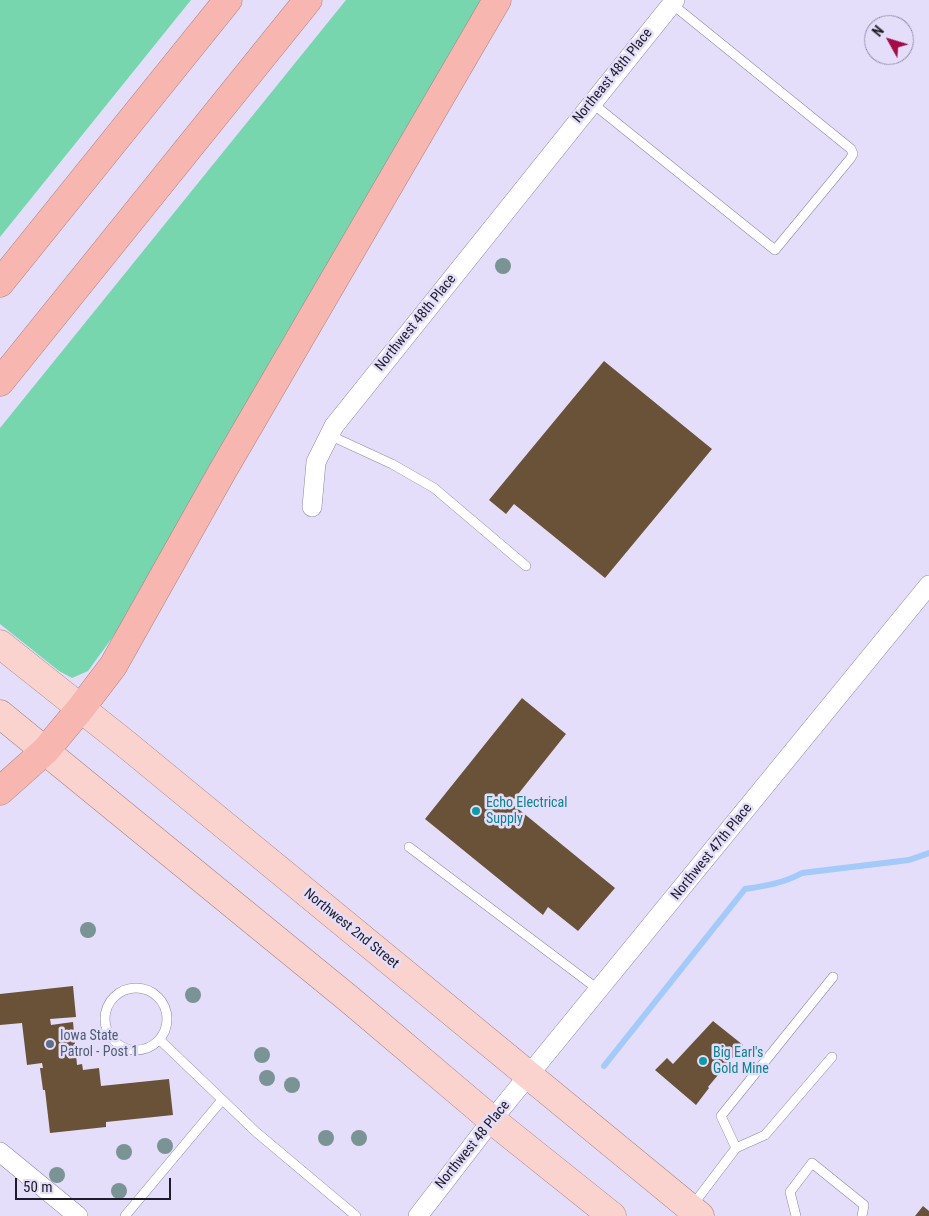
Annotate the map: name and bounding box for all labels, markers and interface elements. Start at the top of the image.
north arrow [864,15,914,65]
text: N [869,23,887,40]
street label: Northeast 48th Place [570,25,656,127]
street label: Northwest 48th Place [372,271,460,375]
place label: Echo Electrical Supply [486,795,568,828]
street label: Northwest 47th Place [668,800,756,904]
marker: Echo Electrical Supply [470,805,482,817]
street label: Northwest 2nd Street [300,886,402,972]
place label: Iowa State Patrol - Post 1 [60,1028,138,1060]
marker: Iowa State Patrol - Post 1 [44,1038,56,1050]
place label: Big Earl's Gold Mine [713,1045,769,1078]
marker: Big Earl's Gold Mine [697,1055,709,1067]
street label: Northwest 48 Place [432,1098,514,1192]
scale bar [18,1168,174,1200]
text: 50 m [23,1178,53,1196]

